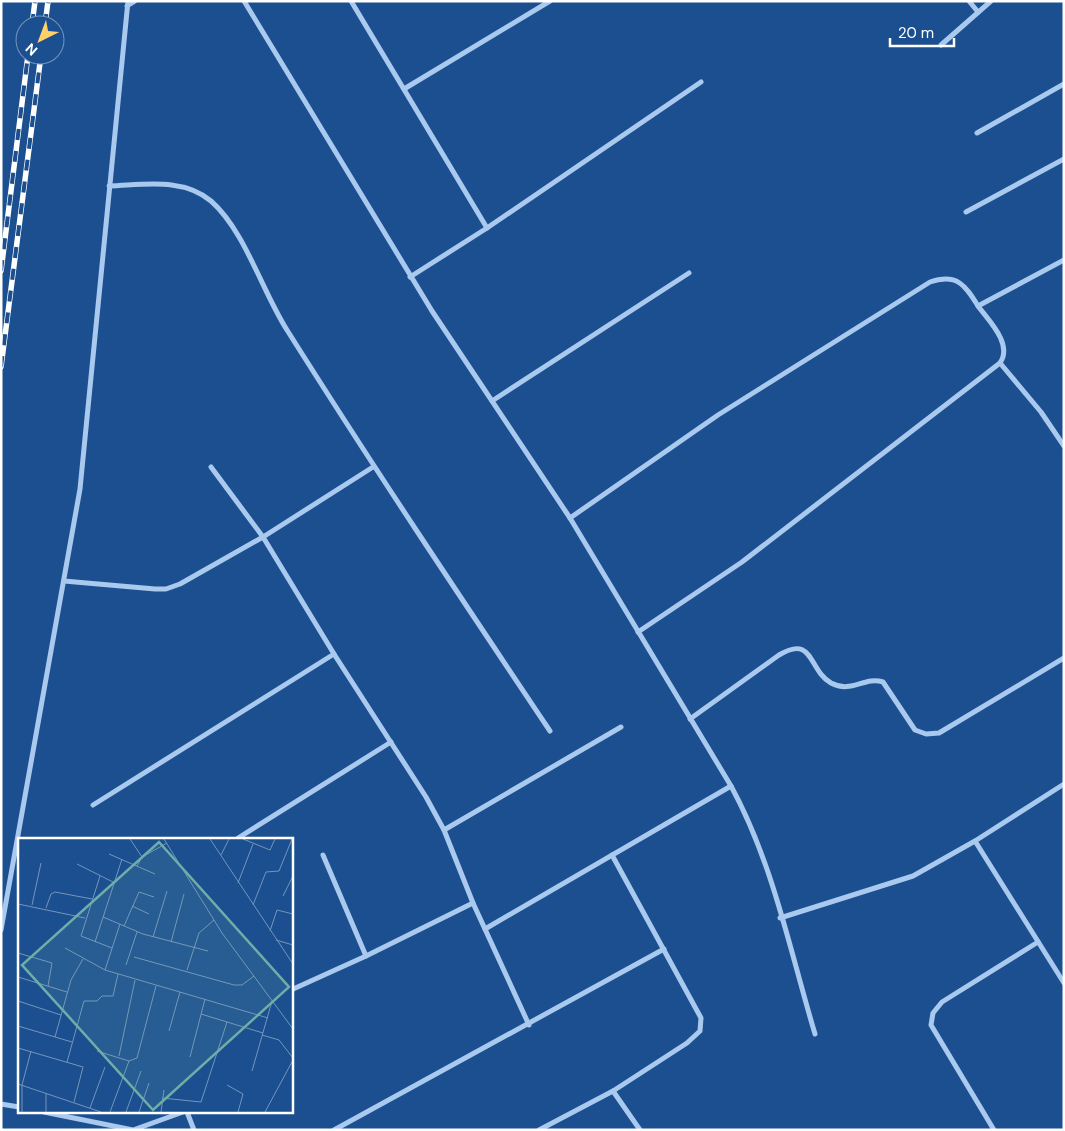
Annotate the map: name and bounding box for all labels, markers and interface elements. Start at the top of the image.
north arrow [15,15,65,65]
scale bar [890,15,954,47]
text: 20 m [898,23,934,43]
text: N [21,40,41,60]
inset map [18,838,292,1114]

